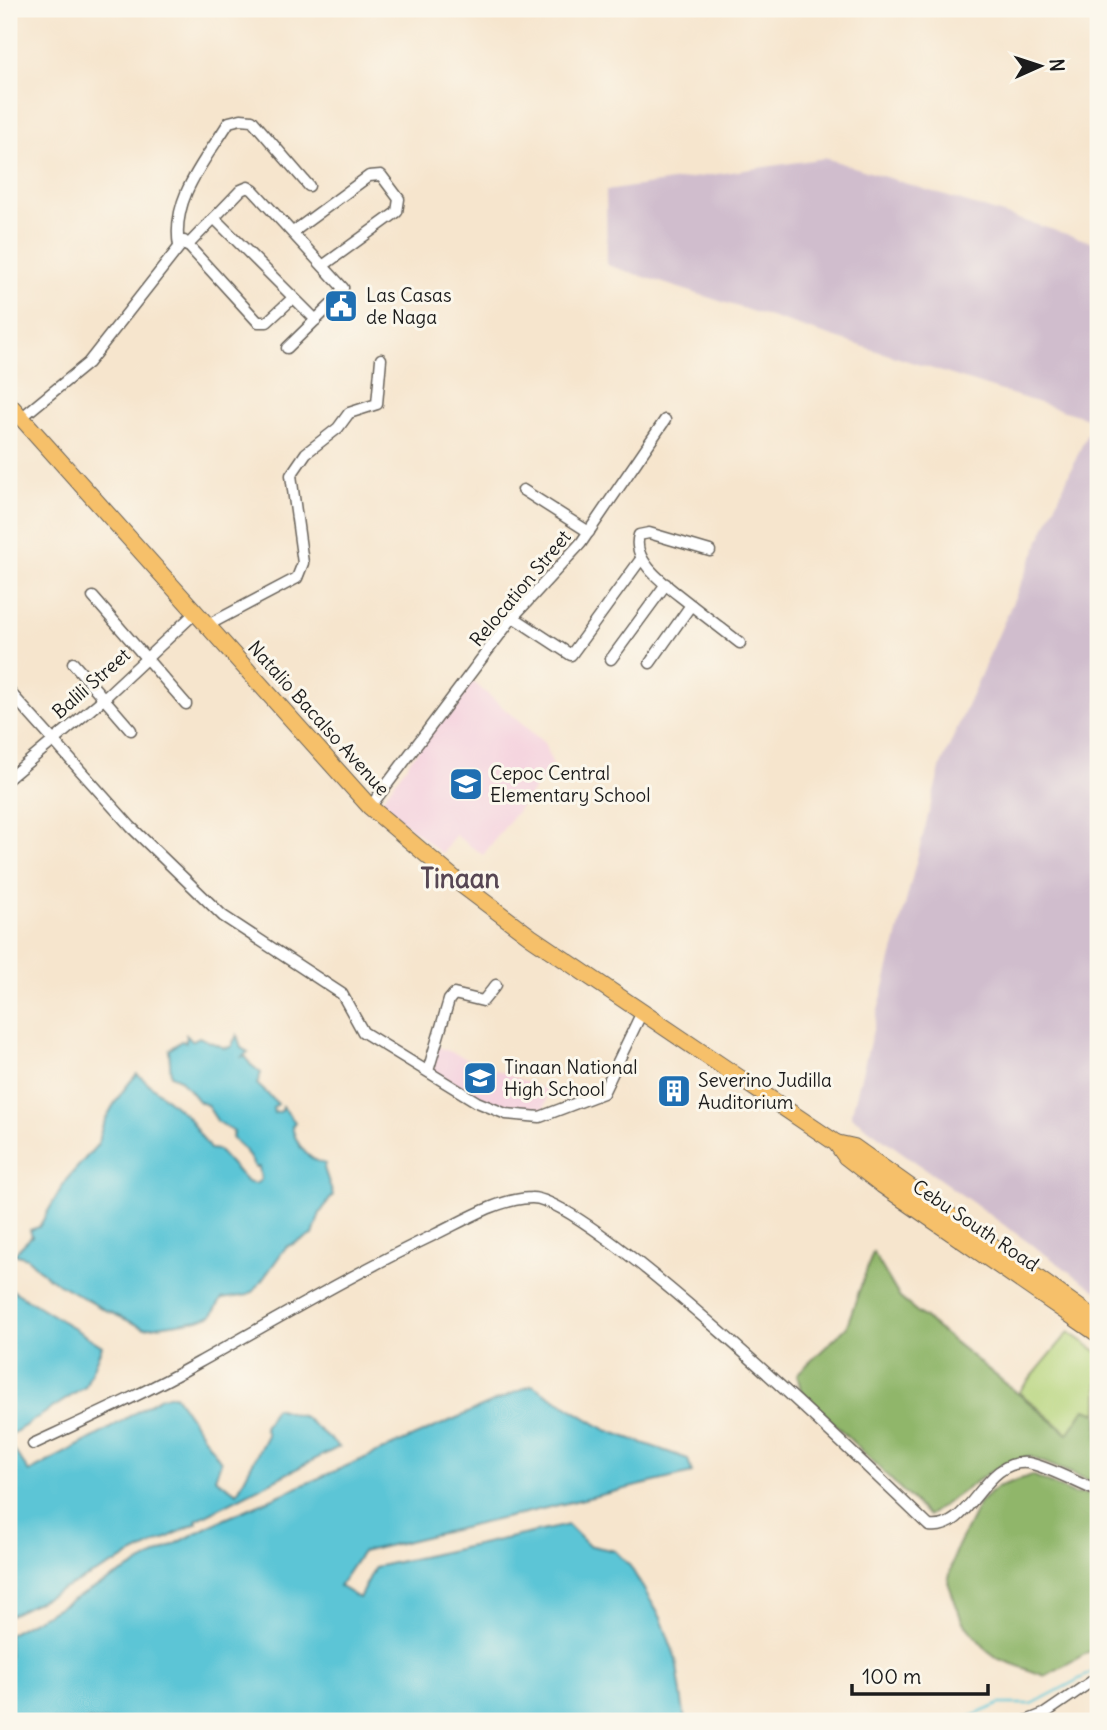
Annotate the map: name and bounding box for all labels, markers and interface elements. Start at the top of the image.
north arrow [1006,32,1076,102]
text: N [1045,58,1069,72]
place label: Las Casas de Naga [366,283,452,329]
public building icon: Las Casas de Naga [322,287,360,325]
street label: Relocation Street [464,525,576,651]
street label: Natalio Bacalso Avenue [243,636,395,800]
street label: Balili Street [47,643,135,723]
place label: Cepoc Central Elementary School [490,761,651,807]
school or university icon: Cepoc Central Elementary School [447,765,485,803]
district label: Tinaan [420,862,500,895]
place label: Tinaan National High School [504,1055,638,1101]
school or university icon: Tinaan National High School [461,1059,499,1097]
place label: Severino Judilla Auditorium [698,1068,832,1114]
building icon: Severino Judilla Auditorium [655,1072,693,1110]
street label: Cebu South Road [908,1174,1044,1276]
scale bar [852,1653,988,1697]
text: 100 m [862,1663,921,1690]

